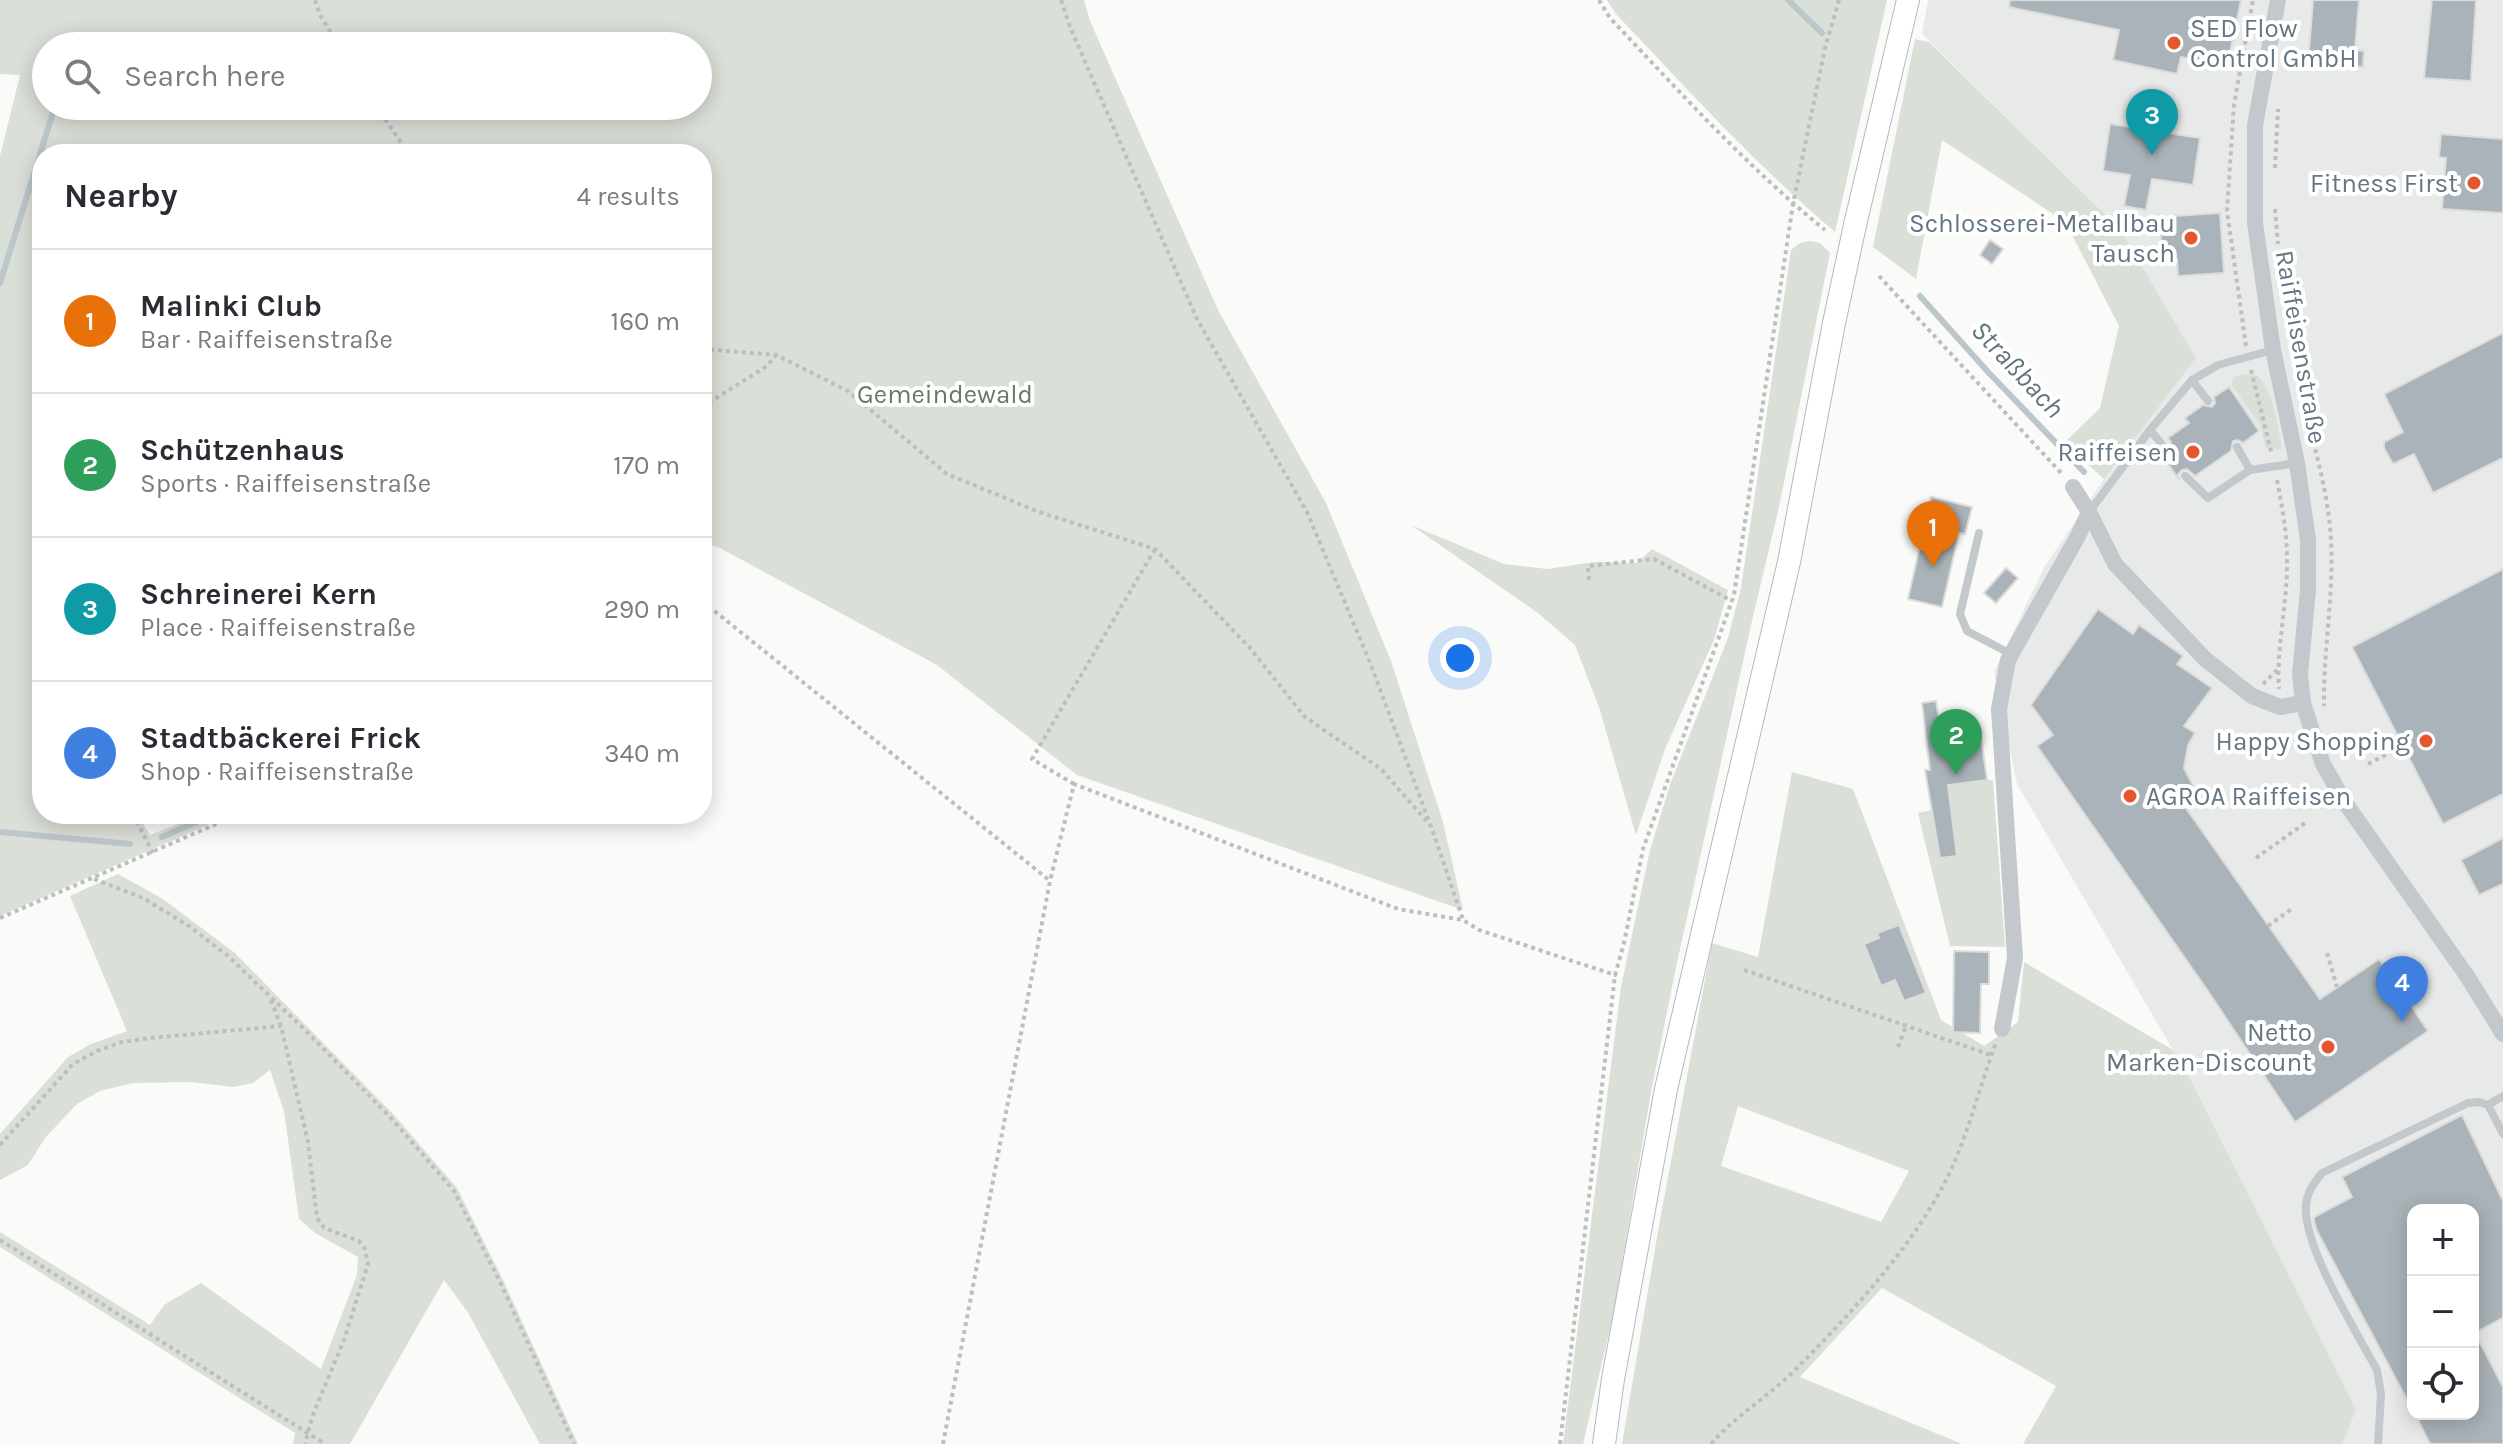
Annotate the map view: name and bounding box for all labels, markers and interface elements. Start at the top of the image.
place label: SED Flow Control GmbH [2190,13,2357,74]
search box [32,32,712,120]
marker: SED Flow Control GmbH [2165,34,2183,52]
icon: search [60,54,104,98]
text: Search here [124,58,285,94]
pin: 3 [2126,89,2178,155]
place label: Fitness First [2310,168,2458,199]
marker: Fitness First [2465,174,2483,192]
text: Nearby [64,176,178,216]
text: 4 results [576,181,680,212]
place label: Schlosserei-Metallbau Tausch [1909,208,2175,269]
marker: Schlosserei-Metallbau Tausch [2182,229,2200,247]
street label: Raiffeisenstraße [2269,248,2333,446]
text: Malinki Club [140,288,322,324]
text: 1 [85,306,95,337]
text: 160 m [611,306,680,337]
water label: Straßbach [1965,313,2071,425]
text: Bar · Raiffeisenstraße [140,324,393,355]
park label: Gemeindewald [857,379,1033,410]
text: Schützenhaus [140,432,345,468]
place label: Raiffeisen [2057,437,2177,468]
marker: Raiffeisen [2184,443,2202,461]
text: 2 [82,450,98,481]
text: 170 m [613,450,680,481]
text: Sports · Raiffeisenstraße [140,468,431,499]
pin: 1 [1907,501,1959,567]
text: Schreinerei Kern [140,576,377,612]
text: 3 [82,594,98,625]
text: 290 m [604,594,680,625]
text: Place · Raiffeisenstraße [140,612,416,643]
your location [1440,638,1480,678]
pin: 2 [1930,709,1982,775]
text: Stadtbäckerei Frick [140,720,421,756]
place label: Happy Shopping [2216,726,2410,757]
marker: Happy Shopping [2417,732,2435,750]
text: 4 [82,738,98,769]
text: 340 m [604,738,680,769]
text: Shop · Raiffeisenstraße [140,756,414,787]
place label: AGROA Raiffeisen [2146,781,2351,812]
marker: AGROA Raiffeisen [2121,787,2139,805]
pin: 4 [2376,956,2428,1022]
place label: Netto Marken-Discount [2106,1017,2312,1078]
marker: Netto Marken-Discount [2319,1038,2337,1056]
map controls [2407,1204,2479,1420]
button: + [2407,1204,2479,1276]
button: − [2407,1276,2479,1348]
button: locate [2407,1348,2479,1420]

